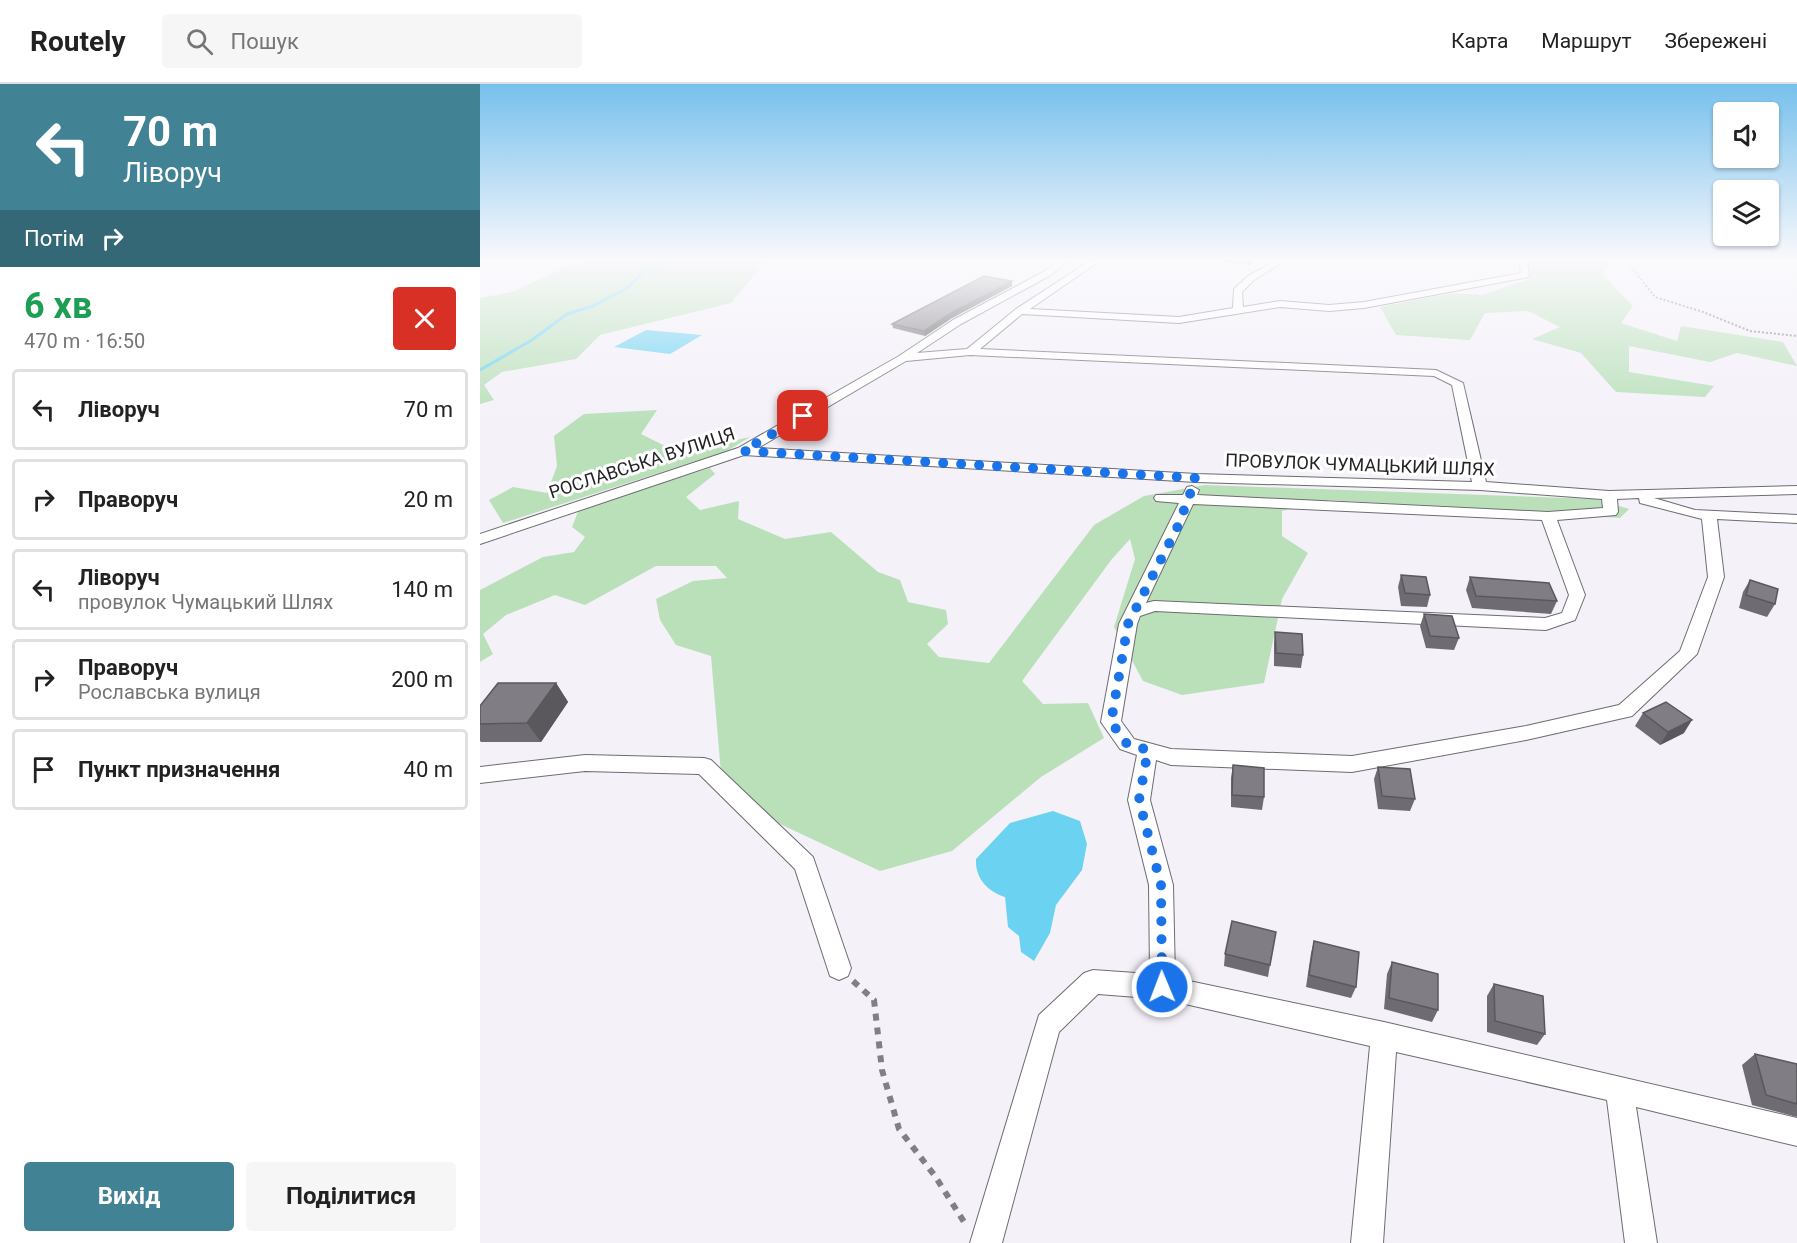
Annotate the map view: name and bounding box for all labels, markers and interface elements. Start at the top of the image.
search box [162,14,582,68]
text: Routely [30,25,126,58]
icon: search [183,25,216,58]
text: Пошук [231,29,299,54]
text: Карта [1451,29,1508,53]
text: Маршрут [1541,29,1632,53]
text: Збережені [1665,29,1767,53]
map controls [1713,102,1779,246]
button: sound [1713,102,1779,168]
text: 70 m [123,107,218,156]
icon: left [24,108,102,186]
text: Ліворуч [123,157,222,189]
button: layers [1713,180,1779,246]
icon: right [96,222,129,255]
text: Потім [24,226,84,251]
text: 6 хв [24,285,92,327]
button: close [393,287,456,350]
text: 470 m · 16:50 [24,329,145,353]
pin [777,390,828,441]
icon: left [27,393,60,426]
text: Ліворуч [78,397,160,422]
text: 70 m [404,397,453,422]
icon: arrive [786,399,819,432]
street label: РОСЛАВСЬКА ВУЛИЦЯ [546,423,737,503]
street label: ПРОВУЛОК ЧУМАЦЬКИЙ ШЛЯХ [1225,449,1495,480]
icon: right [27,483,60,516]
text: Праворуч [78,487,178,512]
text: 20 m [404,487,453,512]
text: Ліворуч [78,565,160,590]
icon: left [27,573,60,606]
text: 140 m [391,577,453,602]
text: провулок Чумацький Шлях [78,590,333,614]
text: Праворуч [78,655,178,680]
icon: right [27,663,60,696]
text: 200 m [391,667,453,692]
text: Рославська вулиця [78,680,261,704]
icon: arrive [27,753,60,786]
text: Пункт призначення [78,757,280,782]
text: 40 m [404,757,453,782]
position arrow [1130,955,1194,1019]
button: Вихід [24,1162,234,1231]
button: Поділитися [246,1162,456,1231]

